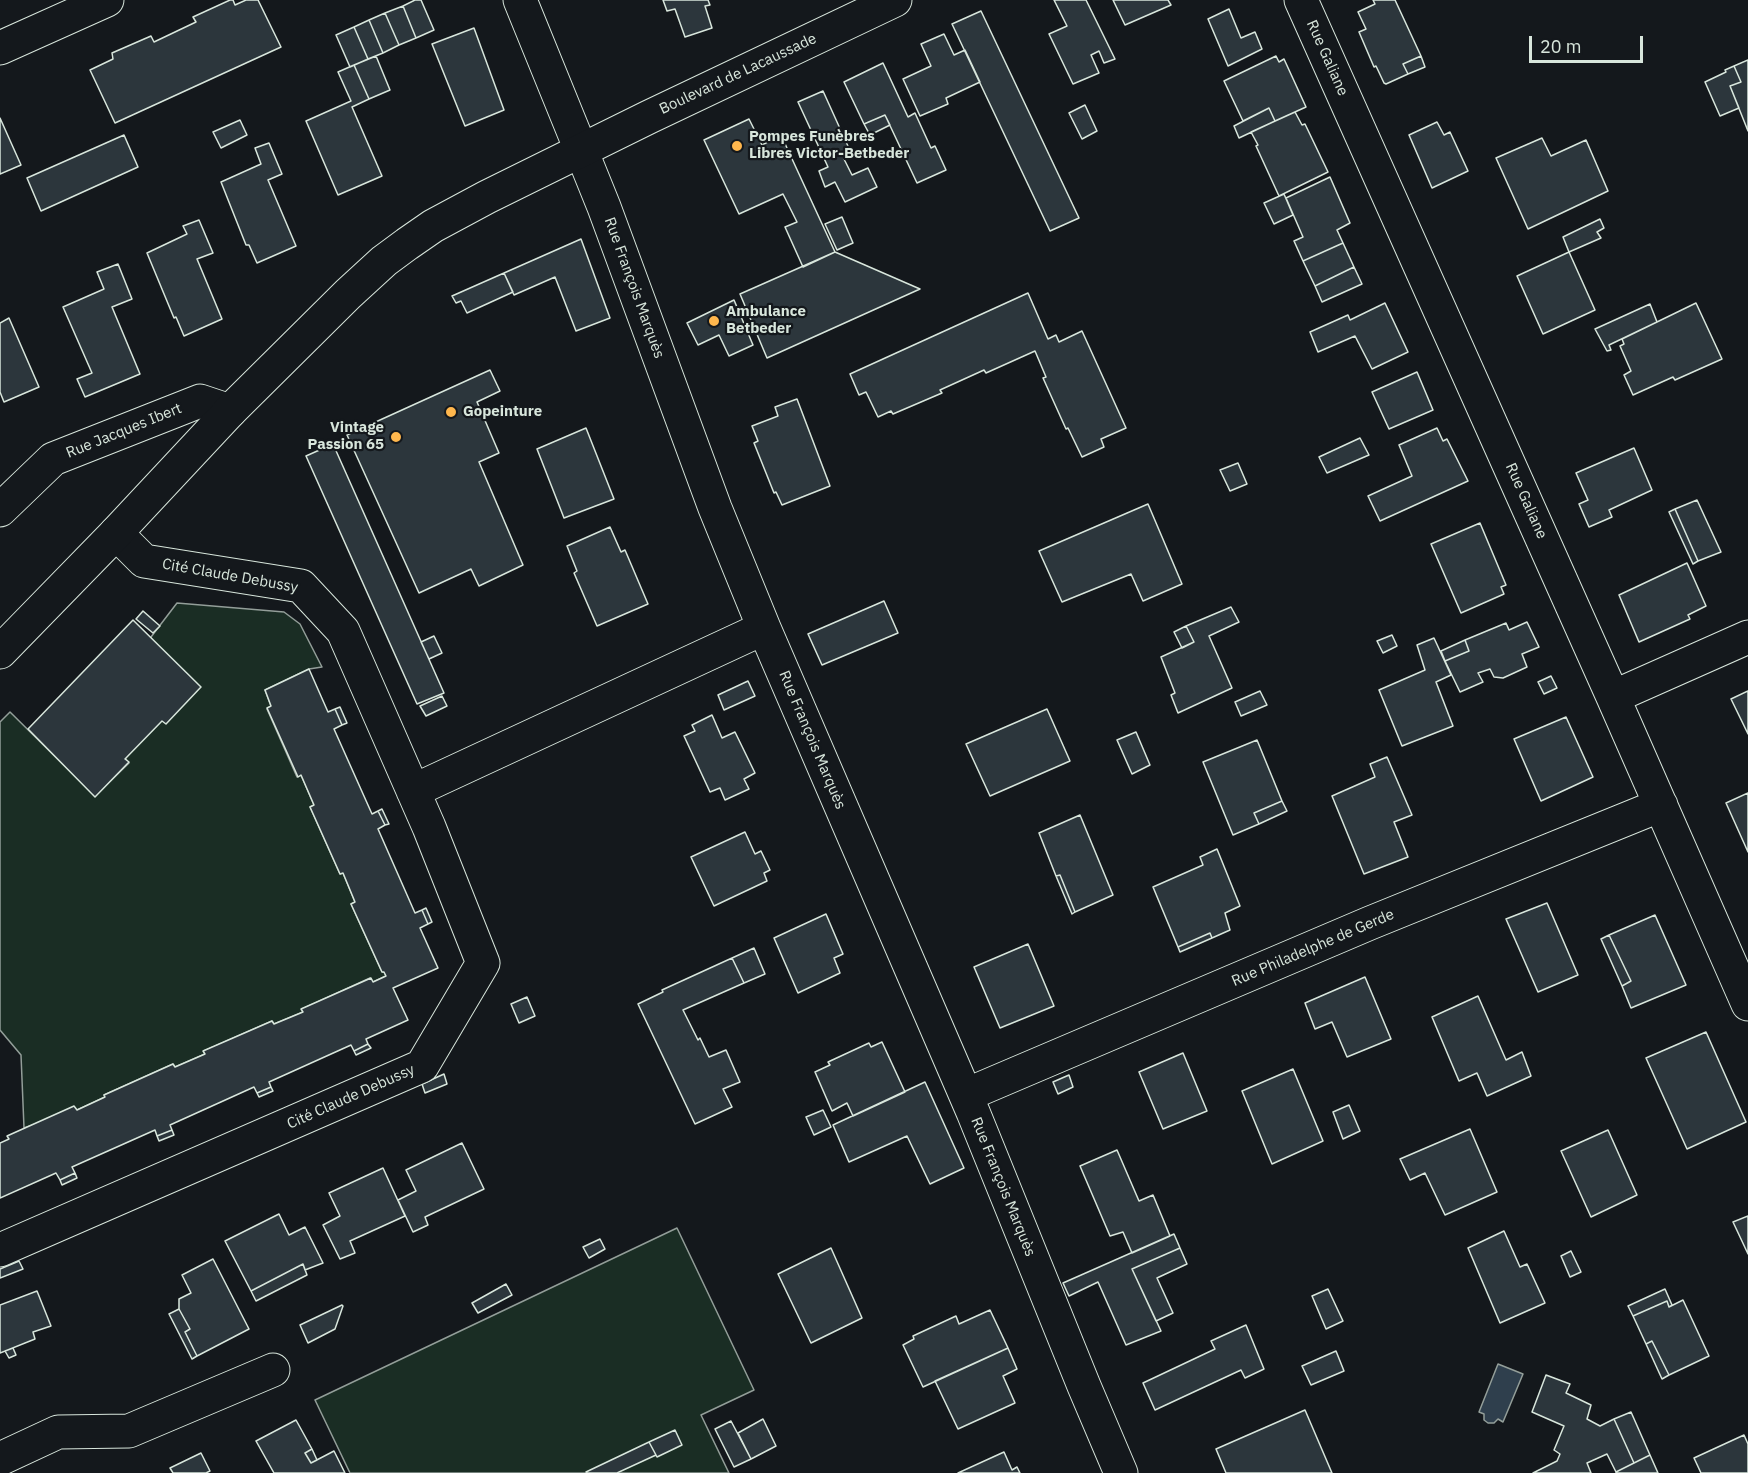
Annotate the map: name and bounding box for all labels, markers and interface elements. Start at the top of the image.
street label: Rue Galiane [1302,17,1352,99]
scale bar [1532,24,1646,62]
street label: Boulevard de Lacaussade [657,30,819,118]
text: 20 m [1540,35,1582,58]
place label: Pompes Funèbres Libres Victor-Betbeder [749,128,909,163]
marker: Pompes Funèbres Libres Victor-Betbeder [730,139,744,153]
street label: Rue François Marquès [600,215,668,361]
place label: Ambulance Betbeder [726,303,806,338]
marker: Ambulance Betbeder [707,314,721,328]
street label: Rue Jacques Ibert [64,400,184,462]
place label: Gopeinture [463,403,542,421]
marker: Gopeinture [444,405,458,419]
place label: Vintage Passion 65 [308,419,384,454]
marker: Vintage Passion 65 [389,430,403,444]
street label: Rue Galiane [1501,460,1551,542]
street label: Cité Claude Debussy [161,555,299,597]
street label: Rue François Marquès [775,668,849,812]
street label: Rue Philadelphe de Gerde [1229,906,1397,990]
street label: Cité Claude Debussy [284,1061,418,1133]
street label: Rue François Marquès [967,1115,1039,1259]

